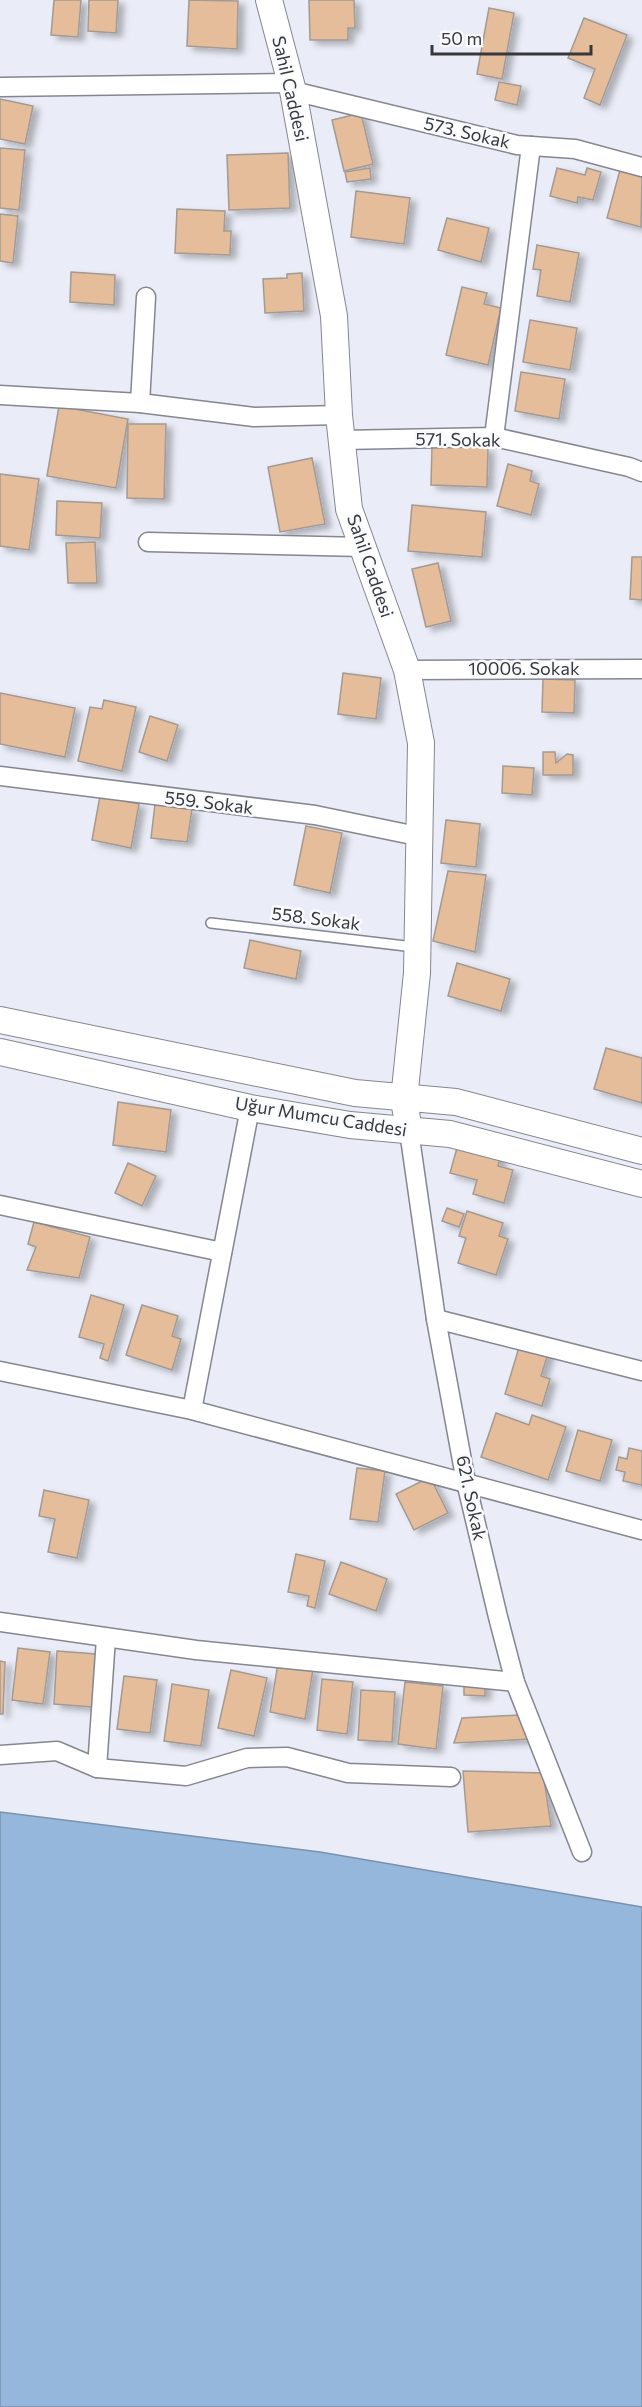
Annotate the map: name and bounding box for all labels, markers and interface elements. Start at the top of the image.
scale bar [432,18,591,56]
text: 50 m [441,27,482,49]
street label: Sahil Caddesi [268,34,314,144]
street label: 573. Sokak [422,111,513,153]
street label: 571. Sokak [415,427,501,451]
street label: Sahil Caddesi [343,511,399,620]
street label: 10006. Sokak [468,657,580,679]
street label: 559. Sokak [163,786,255,818]
street label: 558. Sokak [270,902,362,934]
street label: Uğur Mumcu Caddesi [234,1092,409,1140]
street label: 621. Sokak [452,1453,492,1543]

